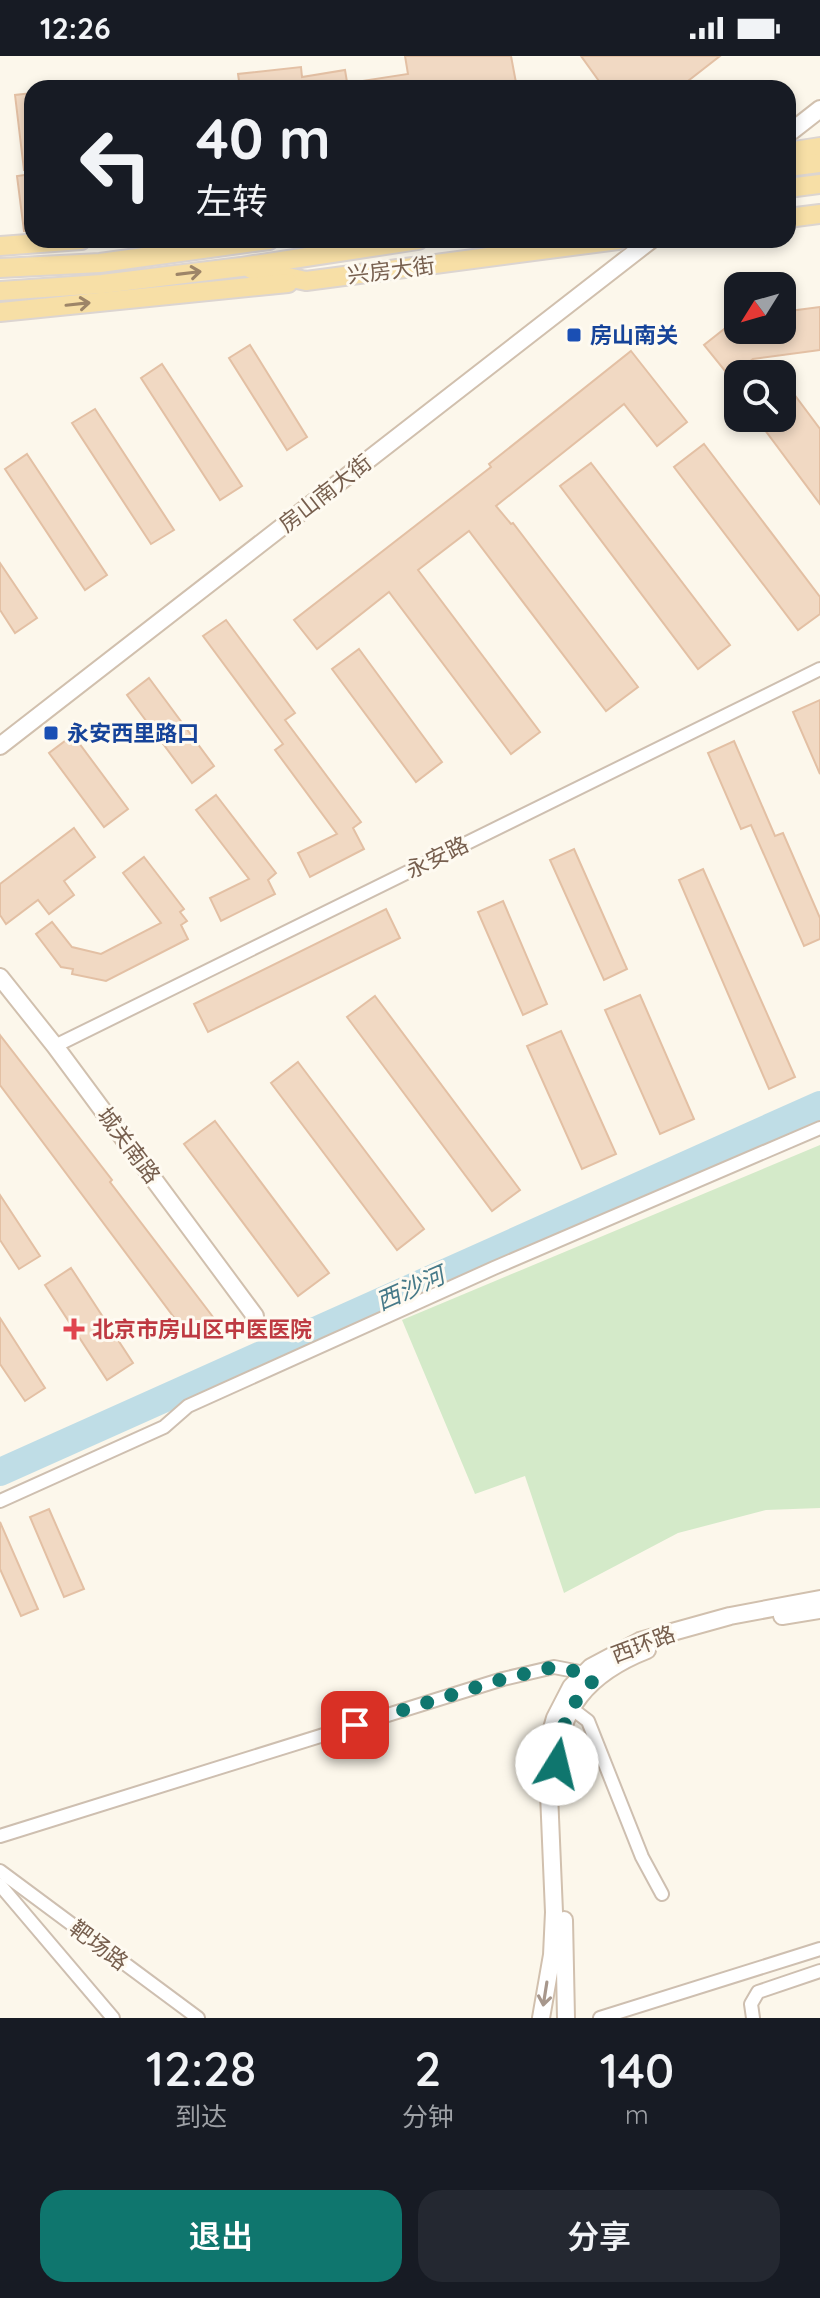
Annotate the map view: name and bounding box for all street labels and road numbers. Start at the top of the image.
street label: 兴房大街 [346,251,436,289]
street label: 房山南大街 [273,448,377,538]
street label: 永安路 [401,830,473,884]
street label: 城关南路 [91,1101,167,1189]
street label: 西环路 [607,1619,679,1669]
street label: 靶场路 [64,1914,134,1976]

